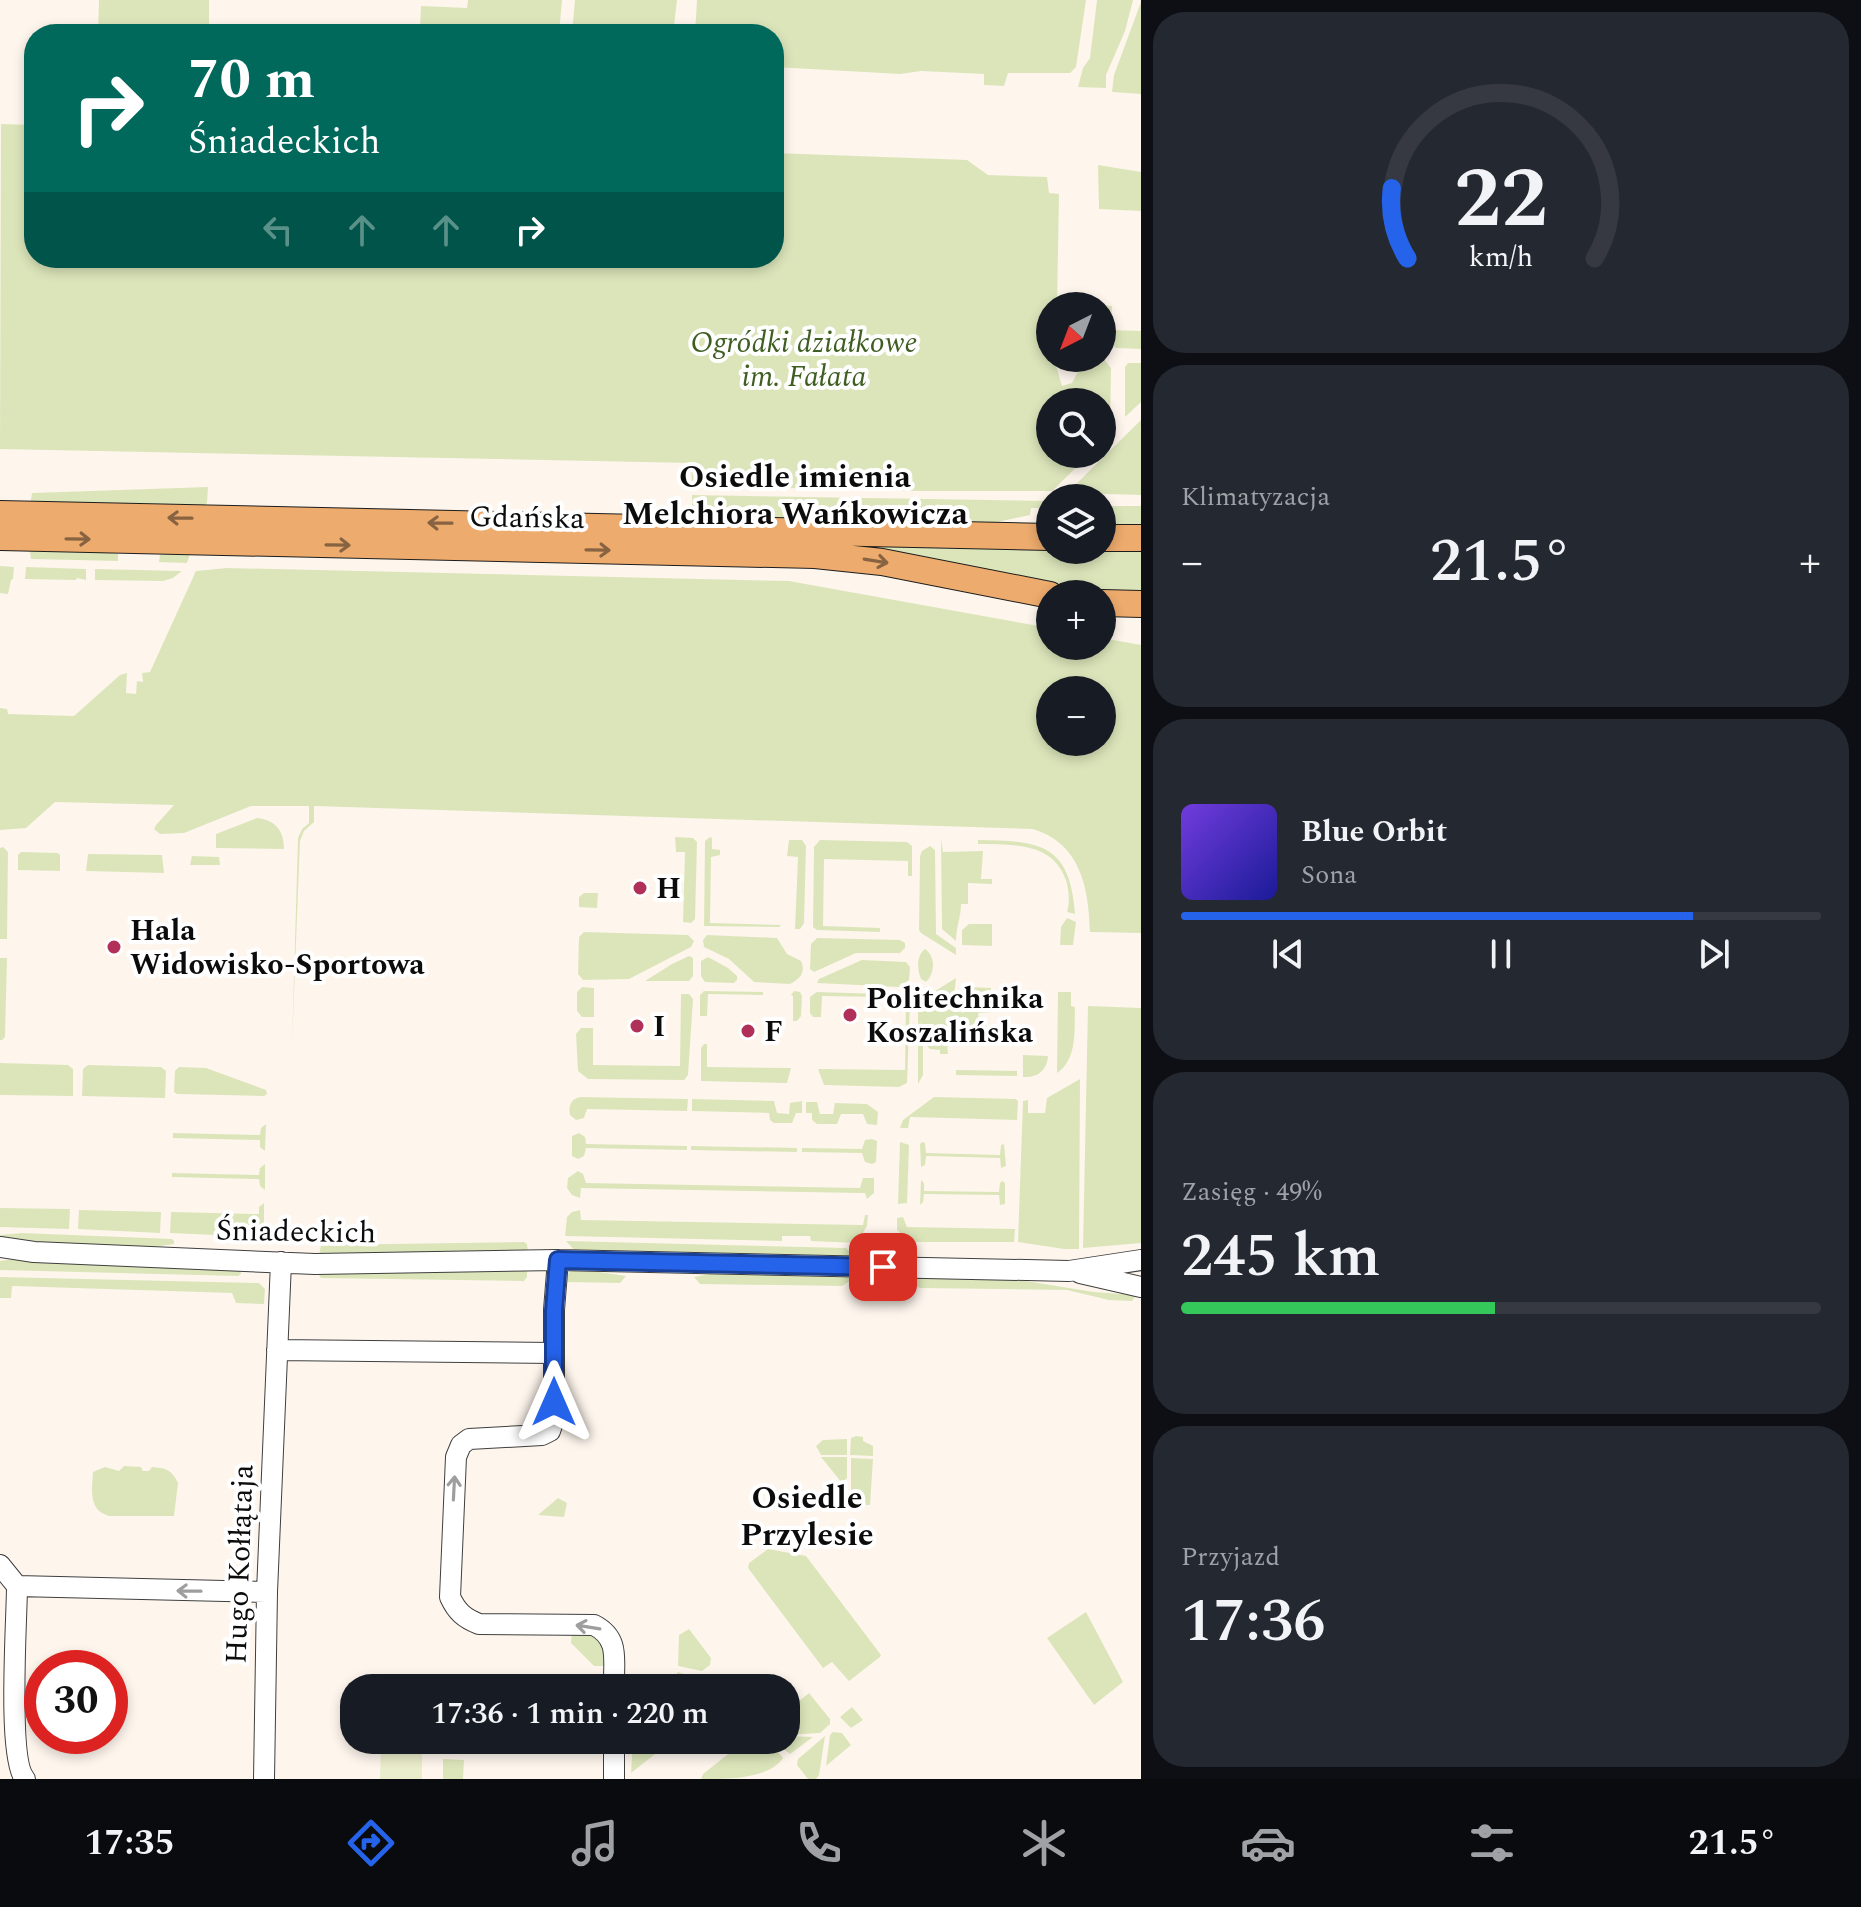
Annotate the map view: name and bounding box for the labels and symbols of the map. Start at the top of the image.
north arrow [1036,292,1116,372]
park label: Ogródki działkowe im. Fałata [691,320,917,400]
district label: Osiedle imienia Melchiora Wańkowicza [622,453,969,539]
street label: Gdańska [469,494,586,542]
one-way arrow [167,510,194,525]
one-way arrow [427,516,454,531]
one-way arrow [64,531,91,547]
one-way arrow [324,537,351,552]
one-way arrow [584,542,611,558]
one-way arrow [862,555,888,570]
place label: H [656,866,681,912]
marker: H [631,879,649,897]
place label: Hala Widowisko-Sportowa [130,908,425,988]
marker: Hala Widowisko-Sportowa [105,938,123,956]
place label: Politechnika Koszalińska [866,976,1044,1056]
place label: I [653,1004,665,1050]
marker: Politechnika Koszalińska [841,1006,859,1024]
place label: F [764,1009,783,1055]
marker: I [628,1017,646,1035]
marker: F [739,1022,757,1040]
street label: Śniadeckich [215,1208,377,1256]
pin [849,1233,917,1301]
position arrow [512,1360,596,1444]
street label: Hugo Kołłątaja [214,1463,266,1665]
district label: Osiedle Przylesie [740,1474,874,1560]
one-way arrow [447,1475,462,1502]
one-way arrow [176,1583,203,1598]
one-way arrow [576,1619,602,1634]
speed limit sign: 30 [24,1650,128,1754]

